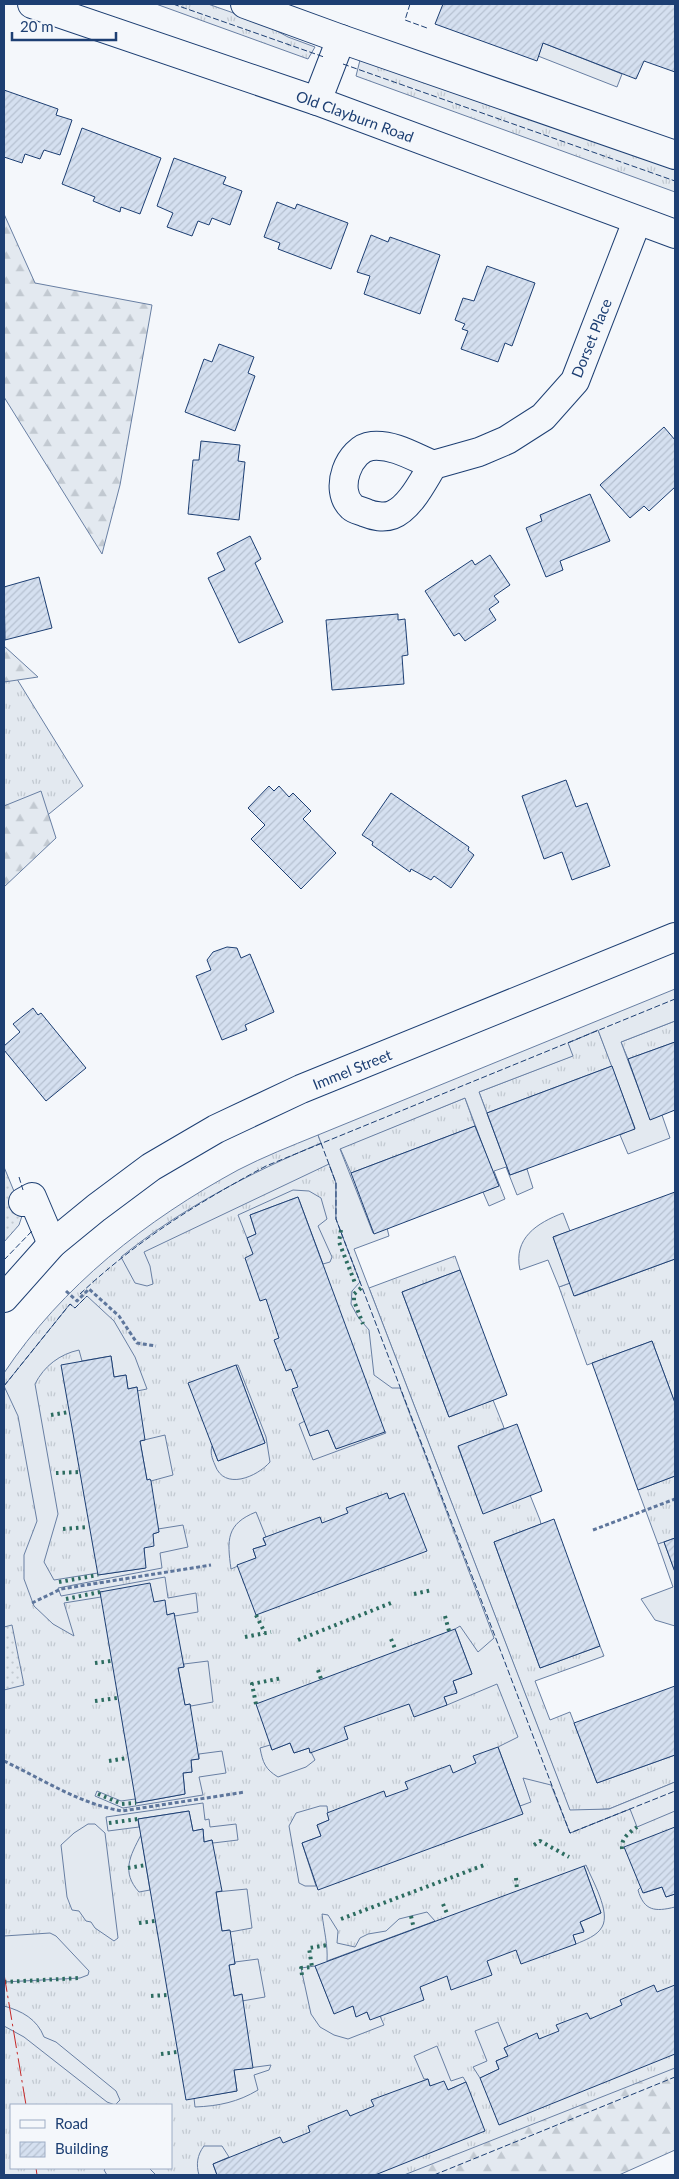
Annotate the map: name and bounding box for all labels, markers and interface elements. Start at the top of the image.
scale bar [12,10,116,42]
text: 20 m [20,17,54,35]
street label: Old Clayburn Road [294,86,416,146]
street label: Dorset Place [567,296,615,380]
street label: Immel Street [310,1045,395,1093]
legend [10,2104,172,2169]
text: Road [55,2114,88,2132]
text: Building [55,2139,108,2157]

